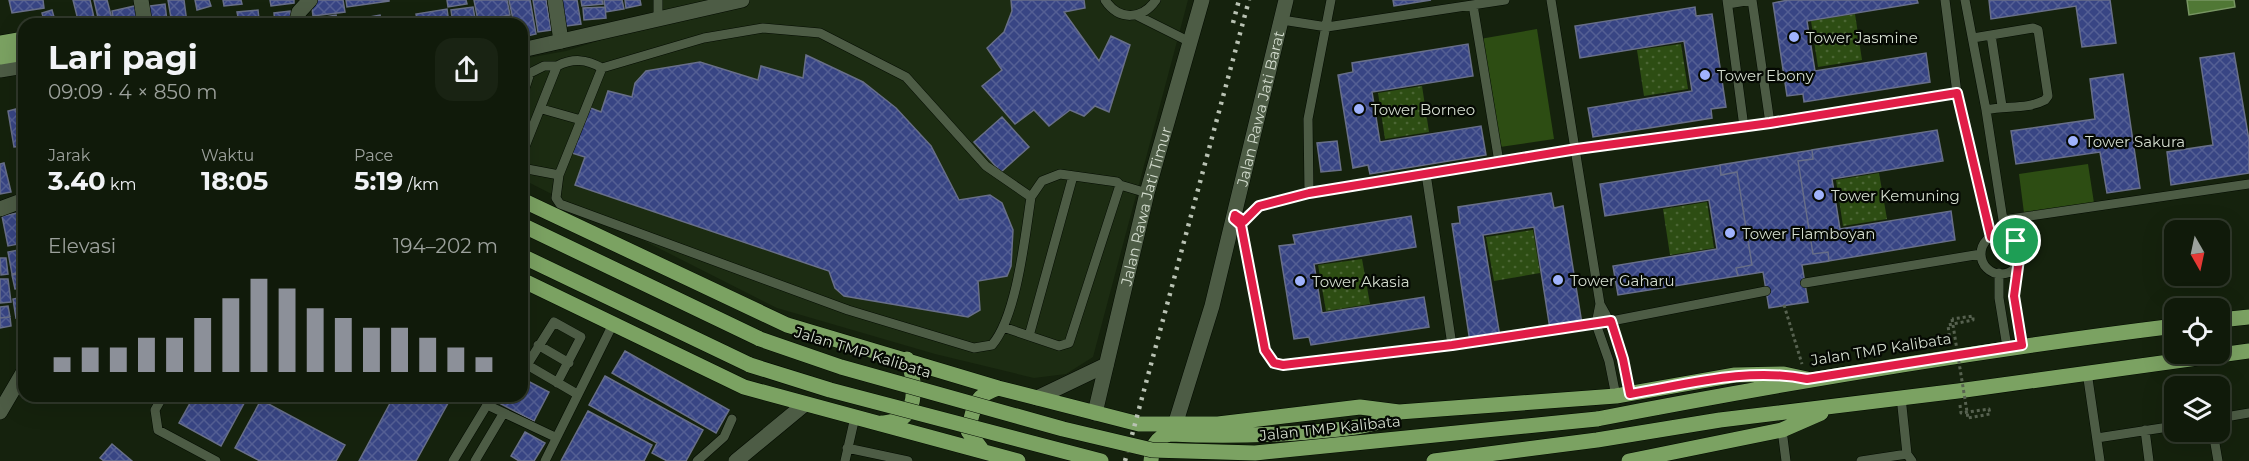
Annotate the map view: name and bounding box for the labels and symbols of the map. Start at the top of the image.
place label: Tower Jasmine [1806,28,1918,47]
street label: Jalan Rawa Jati Barat [1232,29,1288,189]
marker: Tower Jasmine [1787,30,1801,44]
place label: Tower Ebony [1717,66,1814,85]
marker: Tower Ebony [1698,68,1712,82]
place label: Tower Borneo [1371,100,1475,119]
marker: Tower Borneo [1352,102,1366,116]
street label: Jalan Rawa Jati Timur [1116,124,1175,289]
place label: Tower Sakura [2085,132,2185,151]
marker: Tower Sakura [2066,134,2080,148]
place label: Tower Kemuning [1831,186,1960,205]
marker: Tower Kemuning [1812,188,1826,202]
pin [1990,215,2041,266]
north arrow [2164,220,2230,286]
place label: Tower Flamboyan [1742,224,1875,243]
marker: Tower Flamboyan [1723,226,1737,240]
place label: Tower Gaharu [1570,271,1674,290]
place label: Tower Akasia [1312,272,1410,291]
marker: Tower Gaharu [1551,273,1565,287]
marker: Tower Akasia [1293,274,1307,288]
street label: Jalan TMP Kalibata [791,322,934,382]
street label: Jalan TMP Kalibata [1808,329,1953,370]
street label: Jalan TMP Kalibata [1257,411,1402,445]

